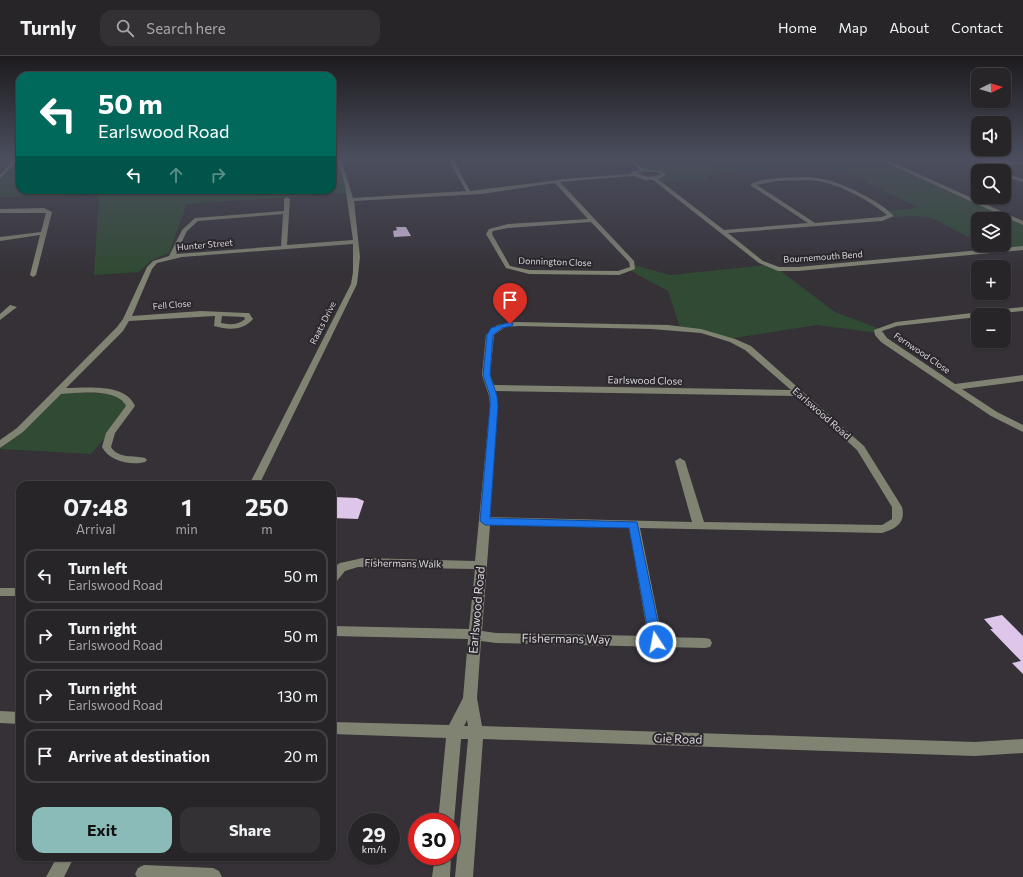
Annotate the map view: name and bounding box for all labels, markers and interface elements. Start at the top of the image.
search box [100,10,380,46]
text: Turnly [20,16,76,39]
icon: search [114,17,136,39]
text: Search here [146,19,226,37]
text: Home [778,19,817,36]
text: Map [839,19,867,36]
text: About [889,19,929,36]
text: Contact [951,19,1003,36]
north arrow [971,68,1011,108]
map controls [971,68,1011,348]
text: 50 m [98,86,163,120]
icon: left [32,88,84,140]
button: sound [971,116,1011,156]
text: Earlswood Road [98,120,229,142]
icon: left [123,164,145,186]
icon: ahead [165,164,187,186]
icon: right [207,164,229,186]
button: search [971,164,1011,204]
button: layers [971,212,1011,252]
street label: Hunter Street [177,237,234,252]
street label: Bournemouth Bend [783,248,863,265]
street label: Donnington Close [518,255,592,268]
button: + [971,260,1011,300]
pin [493,283,527,324]
icon: arrive [499,289,521,311]
street label: Fell Close [152,297,192,312]
street label: Raats Drive [307,299,338,346]
button: − [971,308,1011,348]
street label: Fernwood Close [892,330,953,376]
street label: Earlswood Close [608,373,682,387]
street label: Earlswood Road [791,385,854,442]
text: 07:48 [63,492,128,521]
text: 1 [181,492,192,521]
text: 250 [245,492,289,521]
text: Arrival [76,521,115,537]
text: min [176,521,198,537]
text: m [261,521,272,537]
street label: Fishermans Walk [364,556,442,570]
text: Turn left [68,559,127,577]
icon: left [34,565,56,587]
street label: Earlswood Road [465,566,487,654]
text: 50 m [284,567,318,585]
text: Earlswood Road [68,577,163,593]
text: Turn right [68,619,137,637]
position arrow [635,621,677,663]
icon: right [34,625,56,647]
text: 50 m [284,627,318,645]
street label: Fishermans Way [522,630,611,646]
text: Earlswood Road [68,637,163,653]
text: Turn right [68,679,137,697]
icon: right [34,685,56,707]
text: 130 m [277,687,318,705]
text: Earlswood Road [68,697,163,713]
street label: Gie Road [654,730,703,746]
icon: arrive [34,745,56,767]
text: Arrive at destination [68,747,210,765]
text: 20 m [284,747,318,765]
button: Exit [32,807,172,853]
button: Share [180,807,320,853]
speed limit sign: 30 [408,813,460,865]
text: 29 [362,822,386,846]
text: km/h [362,843,386,855]

